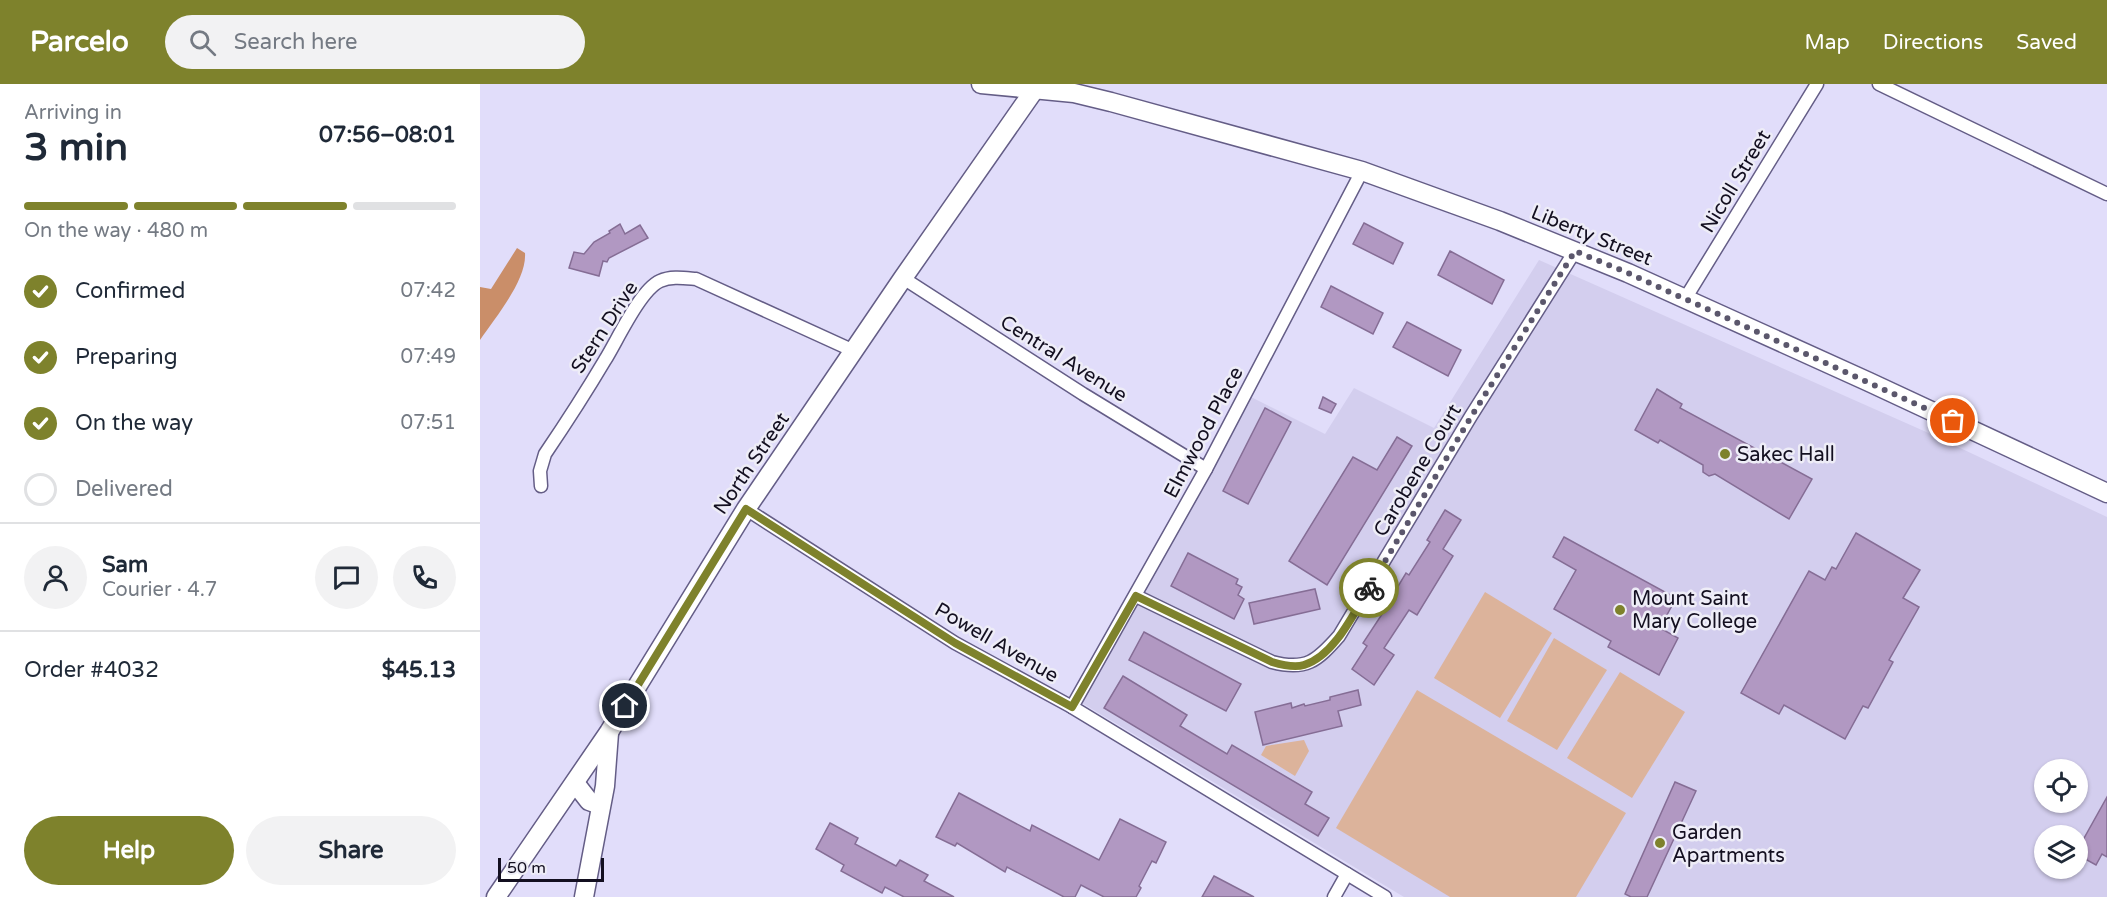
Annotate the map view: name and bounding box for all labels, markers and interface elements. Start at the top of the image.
search box [165,15,585,69]
text: Parcelo [30,25,129,59]
icon: search [186,26,219,59]
text: Search here [234,29,358,55]
text: Map [1804,30,1850,55]
text: Directions [1883,30,1983,55]
text: Saved [2016,30,2077,55]
text: Arriving in [24,101,122,125]
text: 07:56–08:01 [319,122,456,148]
text: 3 min [24,124,128,171]
street label: Nicoll Street [1696,125,1776,237]
street label: Liberty Street [1527,201,1656,271]
text: On the way · 480 m [24,219,208,243]
icon: check [24,275,57,308]
street label: Stern Drive [566,277,643,378]
text: Confirmed [75,278,185,304]
text: 07:42 [401,279,456,303]
street label: Central Avenue [996,310,1131,407]
icon: check [24,341,57,374]
text: Preparing [75,344,178,370]
text: 07:49 [401,345,456,369]
street label: Elmwood Place [1159,363,1249,502]
pin [1927,395,1978,446]
street label: Carobene Court [1369,400,1467,541]
icon: bag [1936,404,1969,437]
icon: check [24,407,57,440]
street label: North Street [709,408,795,519]
text: On the way [75,410,193,436]
text: 07:51 [401,411,456,435]
place label: Sakec Hall [1737,443,1835,467]
marker: Sakec Hall [1718,447,1732,461]
text: Delivered [75,476,173,502]
button: person [24,546,87,609]
button: chat [315,546,378,609]
button: phone [393,546,456,609]
text: Sam [102,552,148,578]
courier [1339,558,1399,618]
icon: bike [1353,572,1386,605]
text: Courier · 4.7 [102,578,217,602]
place label: Mount Saint Mary College [1632,587,1757,634]
street label: Powell Avenue [930,598,1063,688]
marker: Mount Saint Mary College [1613,603,1627,617]
text: Order #4032 [24,657,159,683]
text: $45.13 [382,657,456,683]
pin [599,680,650,731]
icon: home [608,689,641,722]
map controls [2034,759,2088,879]
button: locate [2034,759,2088,813]
button: Help [24,816,234,885]
button: Share [246,816,456,885]
place label: Garden Apartments [1672,821,1785,868]
button: layers [2034,825,2088,879]
marker: Garden Apartments [1653,836,1667,850]
scale bar [498,855,604,882]
text: 50 m [507,858,546,878]

